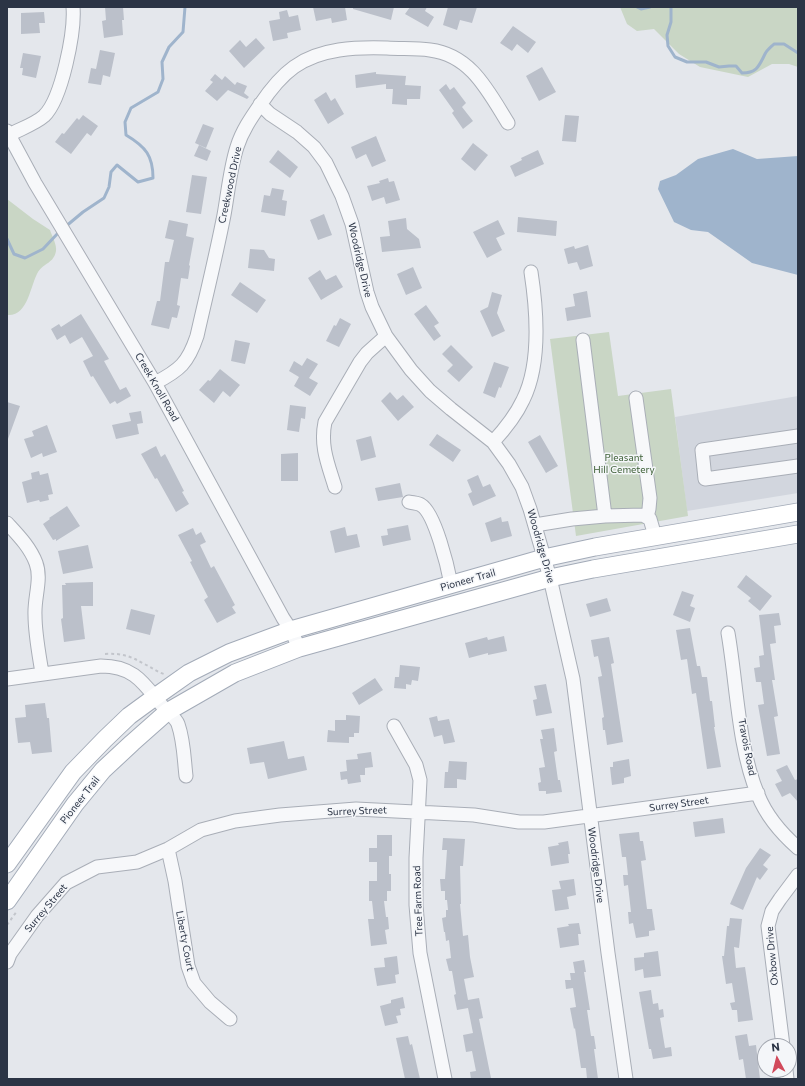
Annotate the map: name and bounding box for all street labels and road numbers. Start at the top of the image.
street label: Creekwood Drive [216,145,244,225]
street label: Woodridge Drive [346,222,374,298]
street label: Creek Knoll Road [132,351,182,423]
street label: Woodridge Drive [525,508,557,584]
street label: Pioneer Trail [439,566,497,594]
street label: Travois Road [736,717,758,777]
street label: Pioneer Trail [58,774,102,826]
street label: Surrey Street [649,794,709,814]
street label: Surrey Street [327,804,387,818]
street label: Woodridge Drive [585,826,607,904]
street label: Tree Farm Road [411,866,425,936]
street label: Surrey Street [22,881,70,935]
street label: Liberty Court [173,910,197,972]
street label: Oxbow Drive [763,926,781,986]

